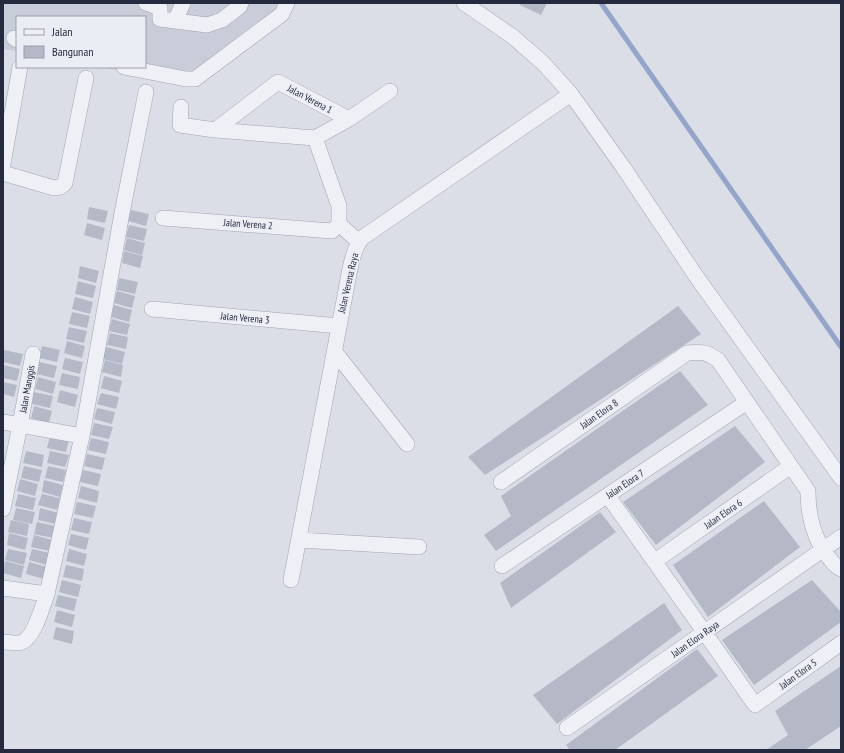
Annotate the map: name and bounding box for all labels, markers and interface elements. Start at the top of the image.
legend [16,16,146,68]
text: Jalan [51,24,73,39]
text: Bangunan [52,44,93,59]
street label: Jalan Verena 1 [284,81,335,116]
street label: Jalan Verena 2 [222,216,273,232]
street label: Jalan Verena Raya [335,252,361,315]
street label: Jalan Verena 3 [219,309,270,327]
street label: Jalan Manggis [16,364,38,415]
street label: Jalan Elora 8 [577,396,621,432]
street label: Jalan Elora 7 [602,466,647,502]
street label: Jalan Elora 6 [701,496,745,532]
street label: Jalan Elora Raya [668,618,722,661]
street label: Jalan Elora 5 [776,656,819,693]

